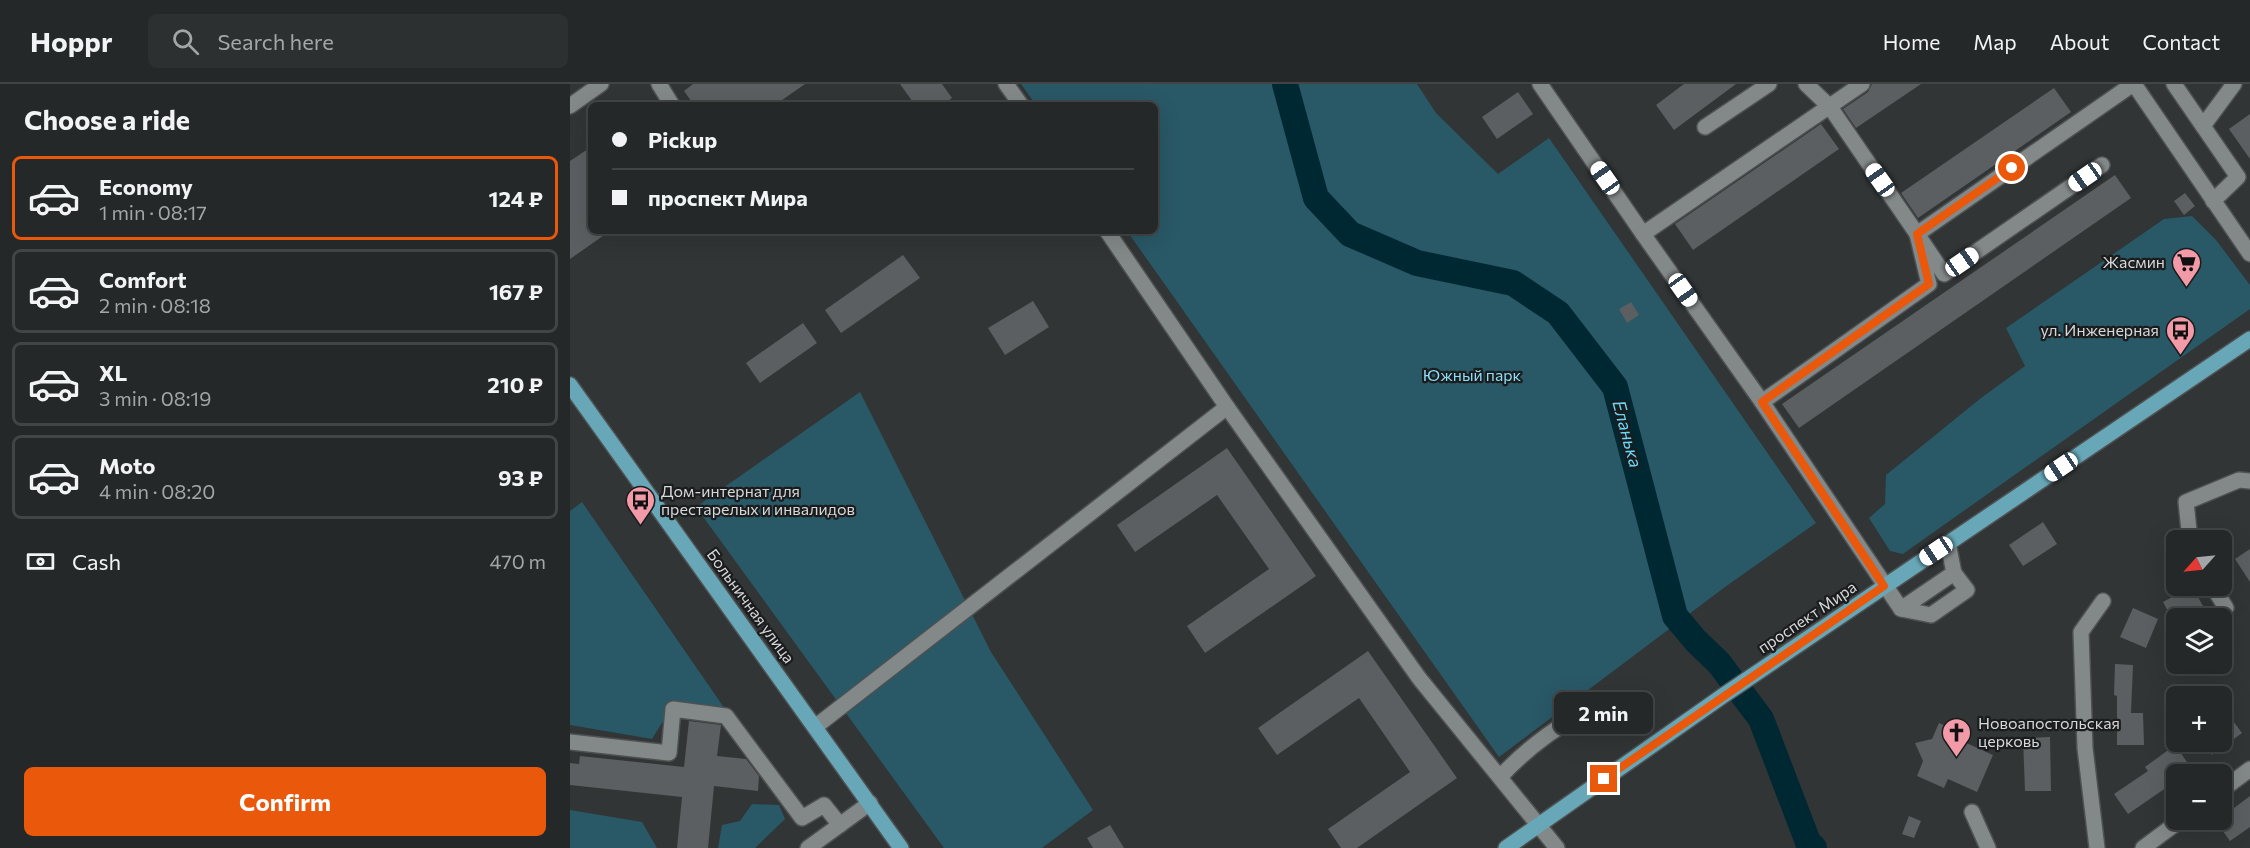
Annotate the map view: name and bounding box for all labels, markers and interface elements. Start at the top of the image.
search box [148,14,568,68]
text: Hoppr [30,24,112,58]
icon: search [169,25,202,58]
text: Search here [217,28,334,55]
text: Home [1883,29,1940,54]
text: Map [1973,29,2017,54]
text: About [2050,29,2109,54]
text: Contact [2142,29,2220,54]
text: Choose a ride [24,103,190,136]
text: Pickup [648,126,717,153]
route start [1998,154,2025,181]
car [1587,158,1623,198]
car [2065,159,2105,195]
car [1862,160,1898,200]
icon: car [27,171,81,225]
text: Economy [99,173,193,200]
text: проспект Мира [648,184,808,211]
text: 124 ₽ [489,185,543,212]
text: 1 min · 08:17 [99,200,207,224]
car [1942,244,1982,280]
supermarket icon: Жасмин [2170,246,2202,288]
place label: Жасмин [2103,252,2165,271]
icon: car [27,264,81,318]
text: Comfort [99,266,187,293]
car [1665,270,1701,310]
text: 167 ₽ [489,278,543,305]
text: 2 min · 08:18 [99,293,211,317]
bus stop icon: ул. Инженерная [2164,314,2196,356]
place label: ул. Инженерная [2041,320,2159,339]
icon: car [27,357,81,411]
text: XL [99,359,127,386]
park label: Южный парк [1423,365,1522,384]
text: 210 ₽ [487,371,543,398]
text: 3 min · 08:19 [99,386,211,410]
water label: Еланька [1608,398,1647,470]
car [2041,449,2081,485]
icon: car [27,450,81,504]
text: Moto [99,452,155,479]
text: 93 ₽ [498,464,543,491]
text: 4 min · 08:20 [99,479,215,503]
place label: Дом-интернат для престарелых и инвалидов [661,481,855,518]
bus stop icon: Дом-интернат для престарелых и инвалидов [624,484,656,526]
north arrow [2166,530,2232,596]
map controls [2166,530,2232,830]
car [1916,533,1956,569]
icon: cash [24,545,57,578]
street label: Больничная улица [704,545,799,666]
text: Cash [72,548,121,575]
text: 470 m [490,549,546,573]
street label: проспект Мира [1754,577,1860,657]
button: layers [2166,608,2232,674]
button: + [2166,686,2232,752]
callout: 2 min [1554,692,1654,734]
text: 2 min [1579,701,1628,725]
place label: Новоапостольская церковь [1978,713,2120,750]
church icon: Новоапостольская церковь [1941,716,1973,758]
button: − [2166,764,2232,830]
route end [1590,765,1617,792]
button: Confirm [24,767,546,836]

